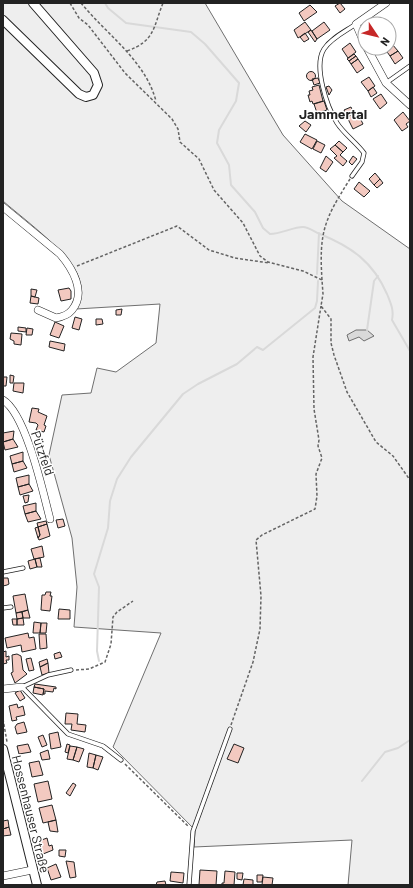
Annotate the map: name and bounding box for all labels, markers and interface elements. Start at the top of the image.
north arrow [357,16,397,56]
text: N [378,35,393,49]
district label: Jammertal [299,105,367,122]
street label: Pützfeld [28,429,58,477]
street label: Hossenhauser Straße [9,753,53,875]

